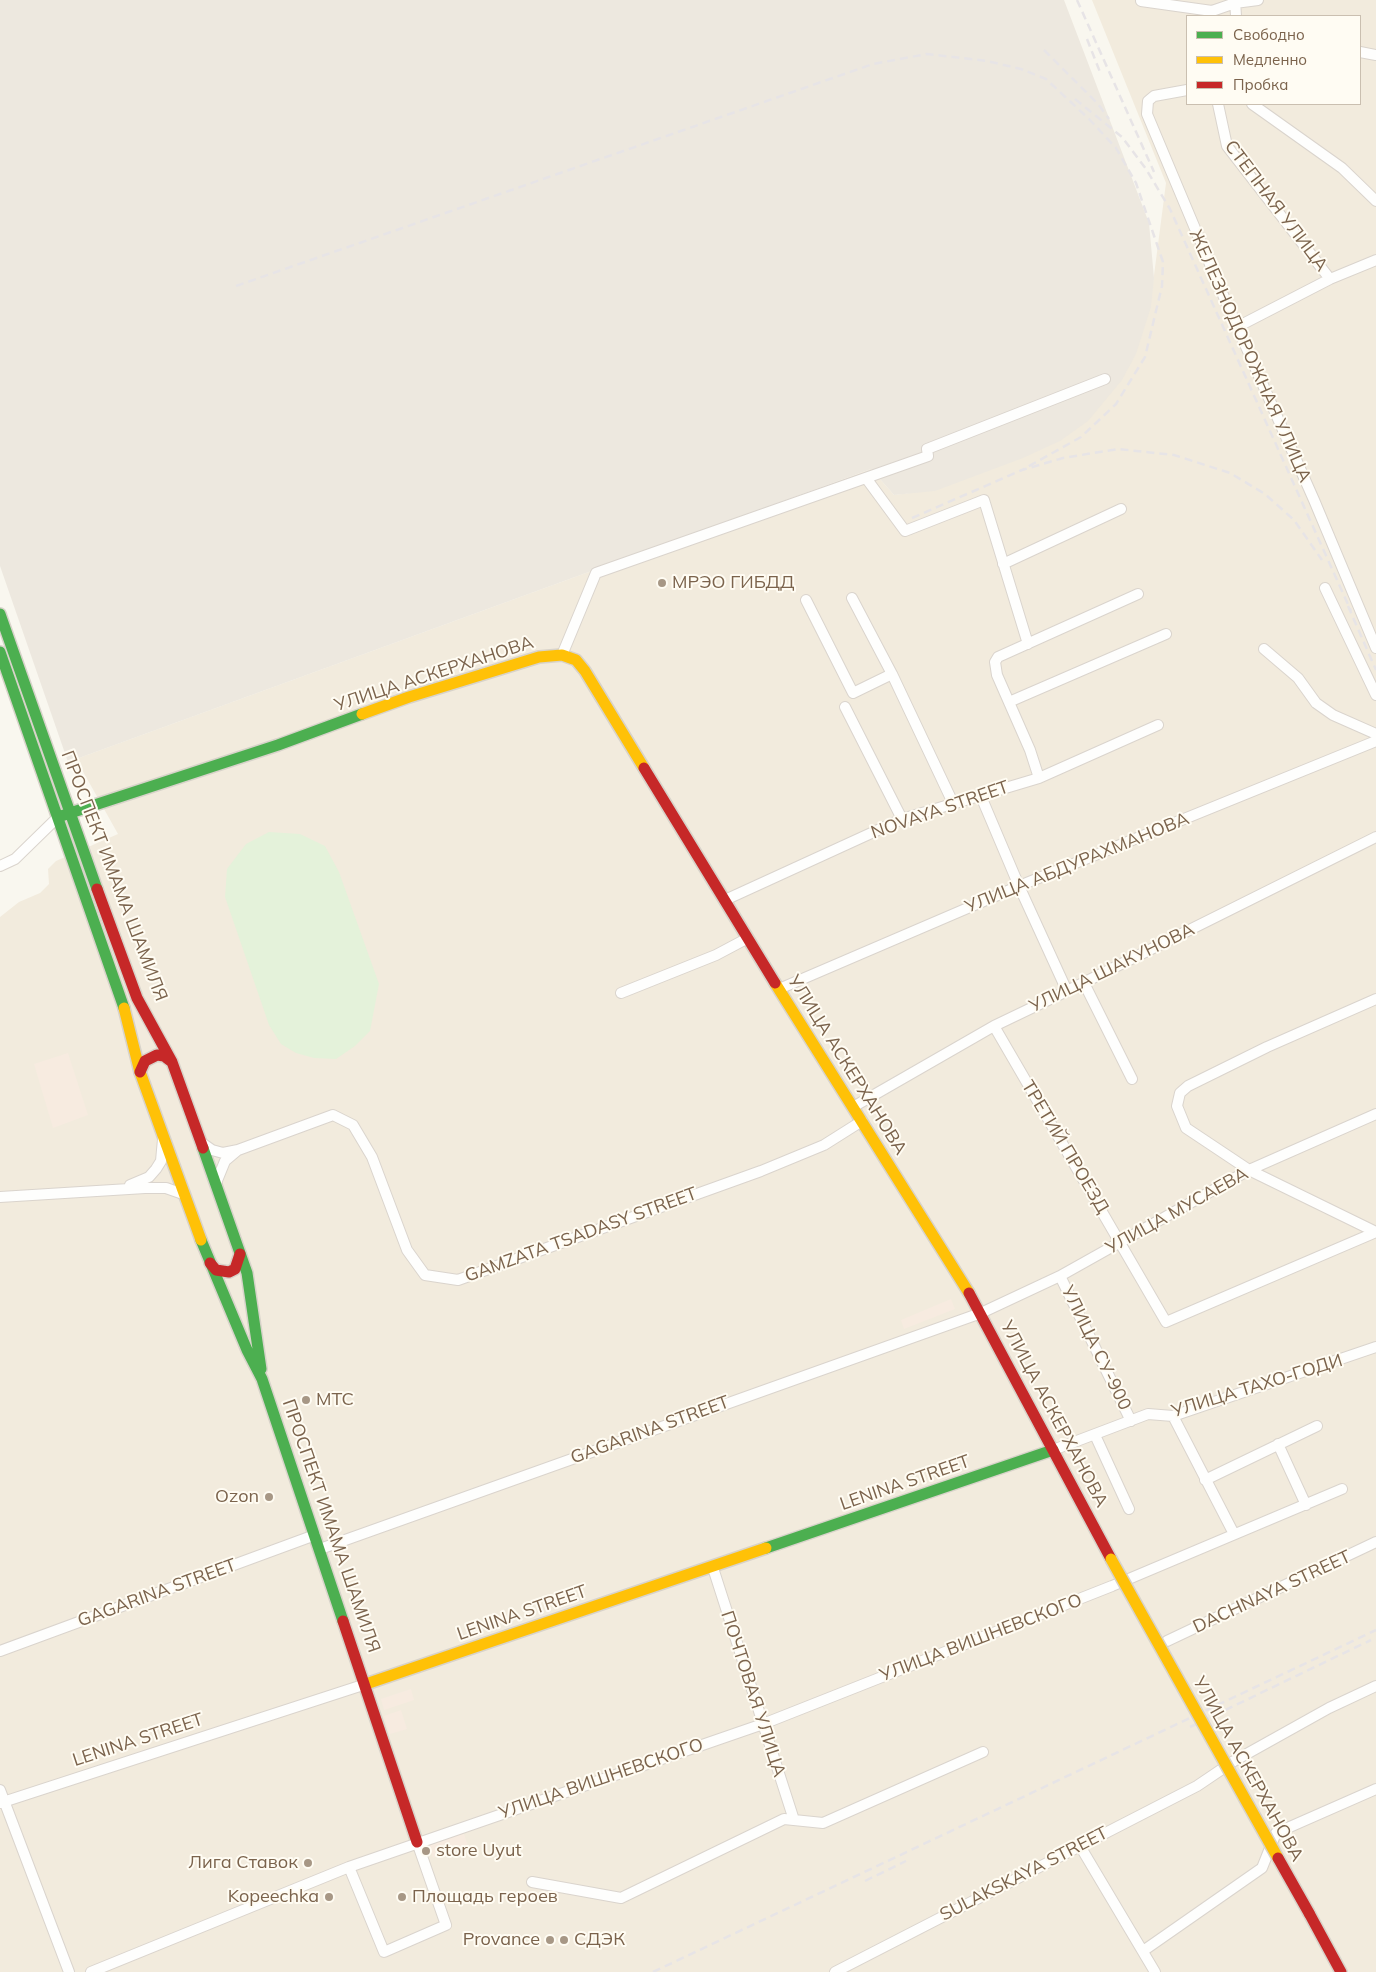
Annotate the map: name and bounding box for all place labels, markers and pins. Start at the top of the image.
place label: МРЭО ГИБДД [672,572,794,594]
marker: МРЭО ГИБДД [656,577,668,589]
place label: МТС [316,1389,354,1411]
marker: МТС [300,1394,312,1406]
place label: Ozon [215,1486,259,1508]
marker: Ozon [263,1491,275,1503]
place label: store Uyut [436,1840,522,1862]
marker: store Uyut [420,1845,432,1857]
place label: Лига Ставок [188,1852,298,1874]
marker: Лига Ставок [302,1857,314,1869]
place label: Kopeechka [228,1886,319,1908]
place label: Площадь героев [412,1886,558,1908]
marker: Kopeechka [323,1891,335,1903]
marker: Площадь героев [396,1891,408,1903]
place label: Provance [463,1929,540,1951]
place label: СДЭК [574,1929,625,1951]
marker: Provance [544,1934,556,1946]
marker: СДЭК [558,1934,570,1946]

